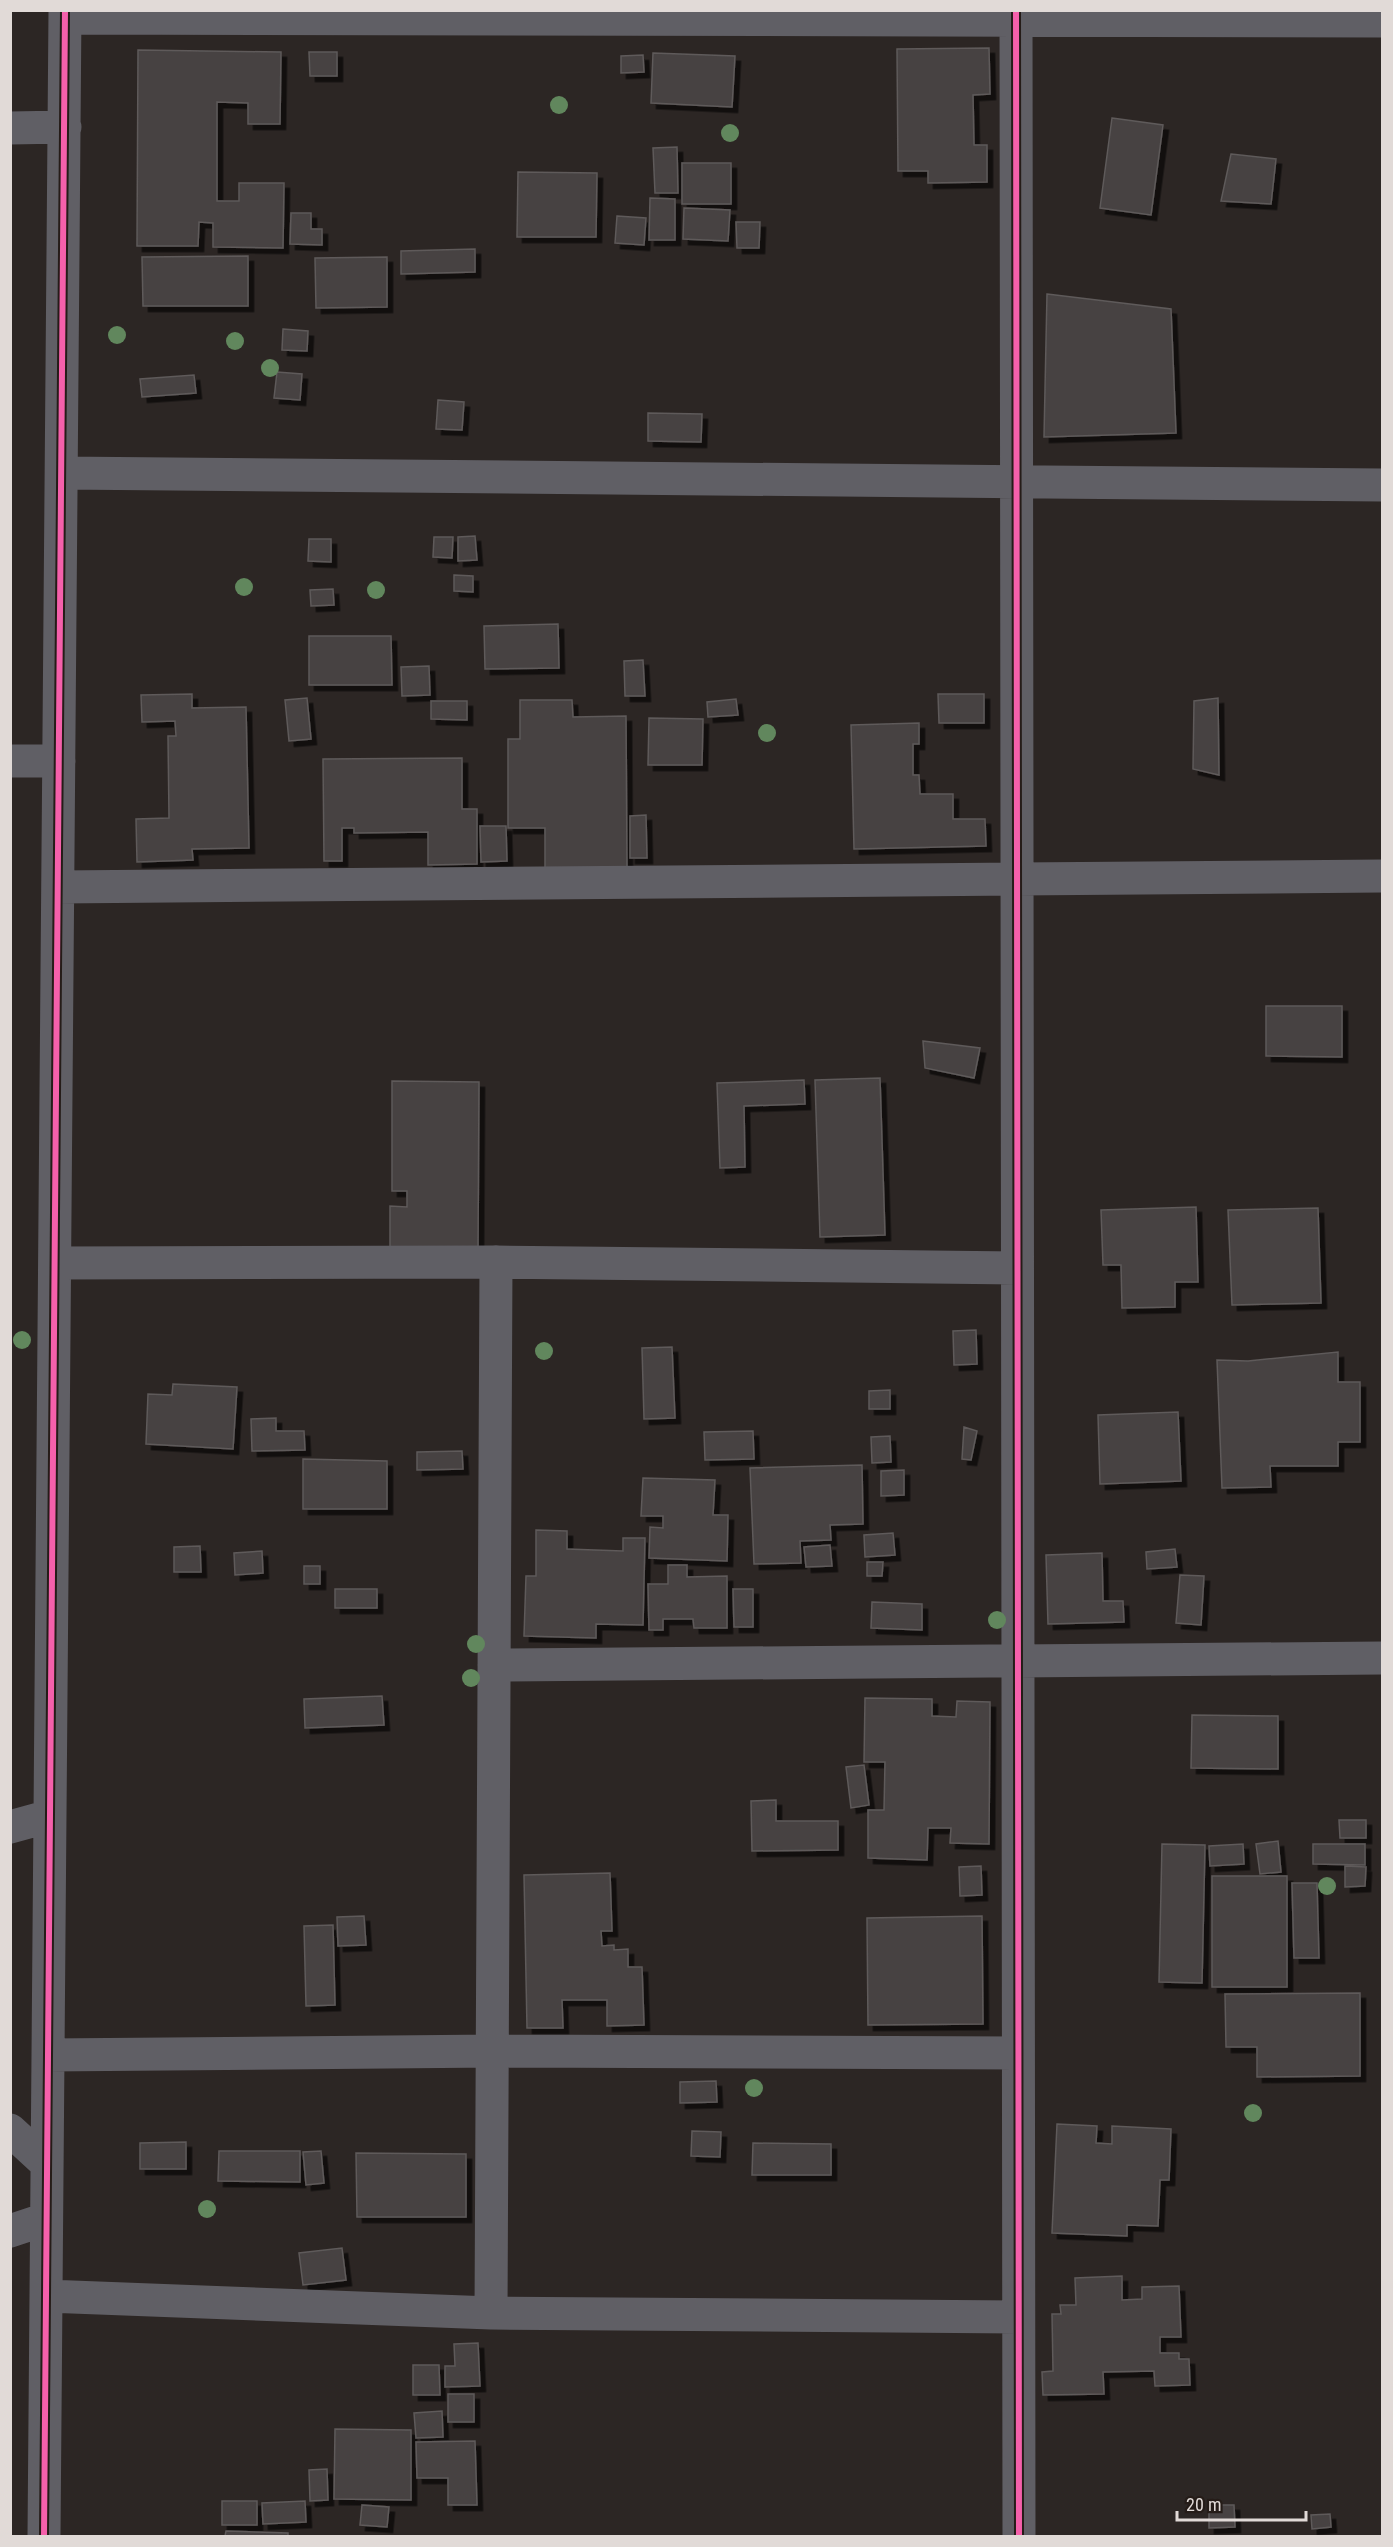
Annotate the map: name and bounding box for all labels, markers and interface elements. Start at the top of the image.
scale bar [1177,2484,1306,2522]
text: 20 m [1186,2494,1221,2515]

